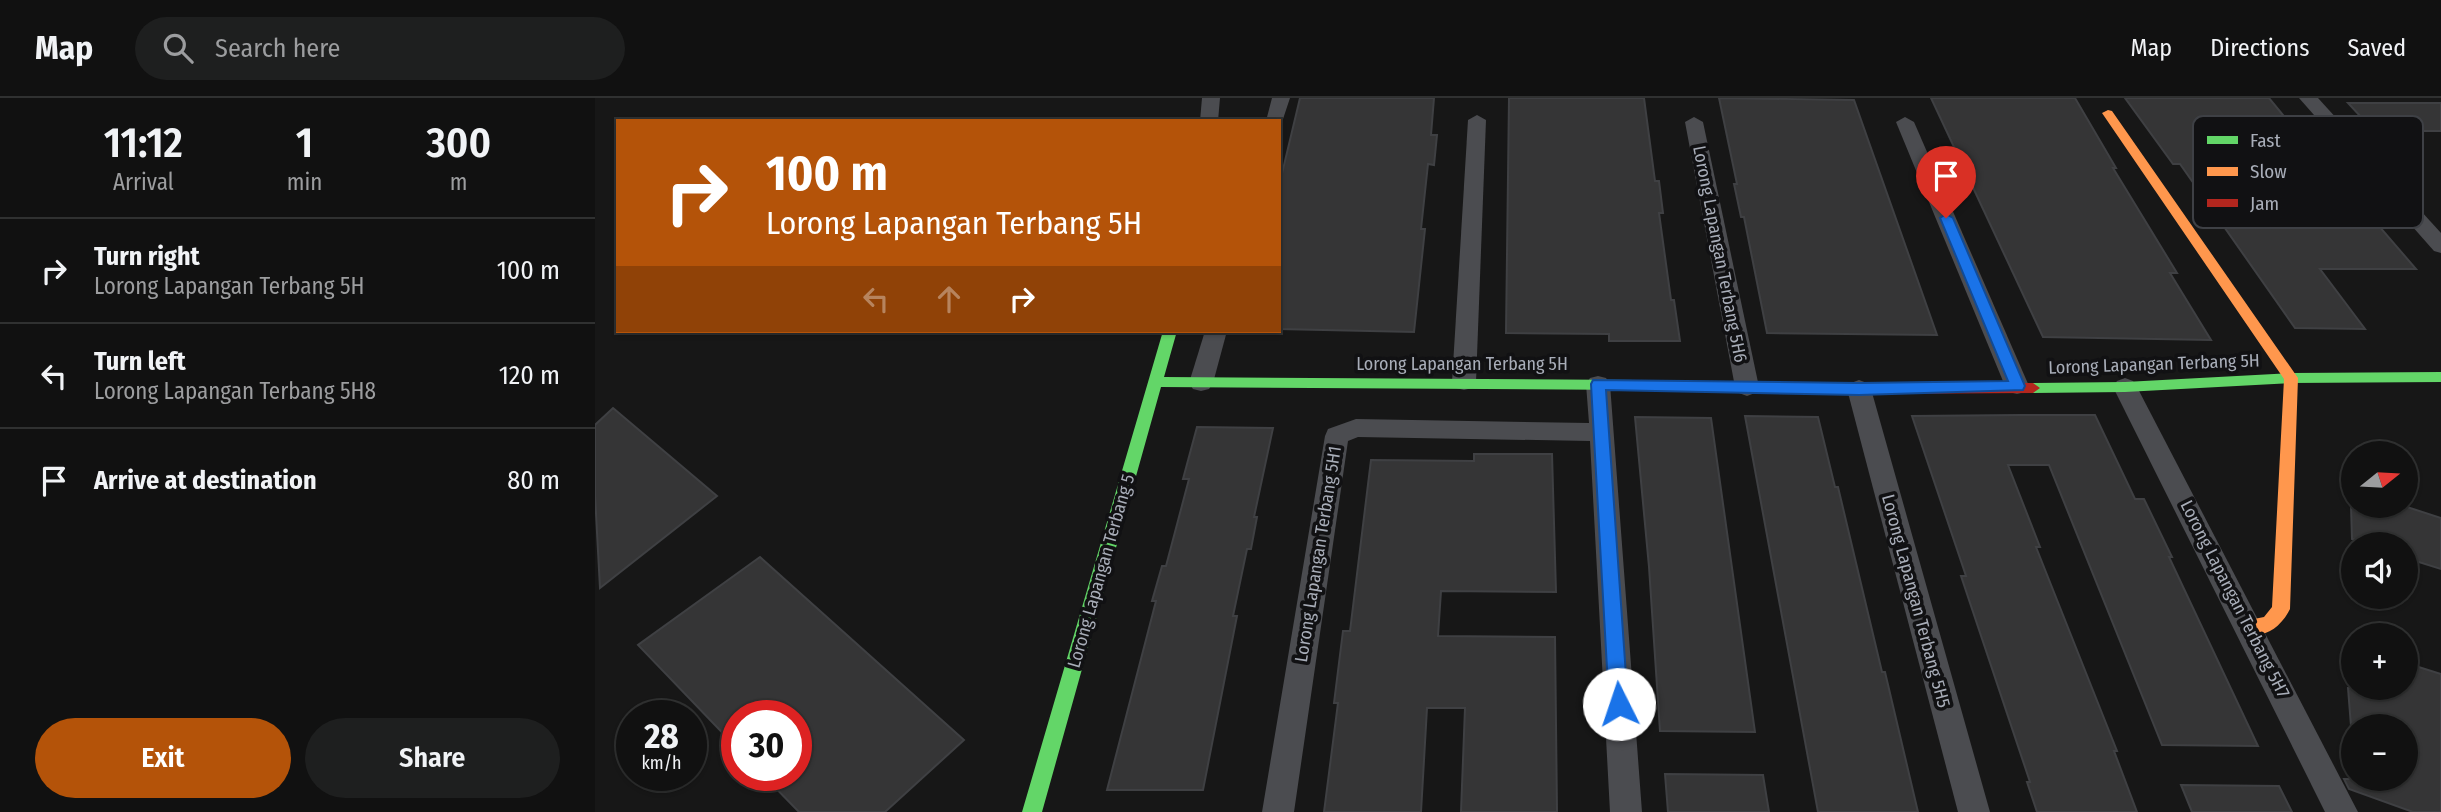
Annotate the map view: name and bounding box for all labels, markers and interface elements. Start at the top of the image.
search box [135,17,625,80]
text: Map [35,28,93,68]
icon: search [159,29,197,67]
text: Search here [215,33,340,64]
text: Map [2131,34,2172,62]
text: Directions [2210,34,2309,62]
text: Saved [2347,34,2406,62]
legend [2193,116,2423,228]
text: 11:12 [104,118,183,168]
text: 1 [296,118,313,168]
text: 300 [426,118,491,168]
text: Fast [2250,129,2281,152]
text: 100 m [766,144,888,203]
street label: Lorong Lapangan Terbang 5H6 [1688,144,1752,364]
pin [1916,146,1976,218]
icon: right [651,147,742,238]
icon: arrive [1927,157,1965,195]
text: Slow [2250,160,2287,183]
text: Arrival [113,168,174,196]
text: min [287,168,322,196]
text: m [450,168,468,196]
text: Jam [2250,192,2279,215]
text: Lorong Lapangan Terbang 5H [766,204,1142,242]
text: Turn right [94,241,200,272]
icon: right [35,252,73,290]
text: 100 m [497,255,560,286]
text: Lorong Lapangan Terbang 5H [94,272,364,300]
icon: left [857,280,895,318]
icon: ahead [930,280,968,318]
icon: right [1003,280,1041,318]
text: Turn left [94,346,186,377]
street label: Lorong Lapangan Terbang 5H [2048,349,2260,379]
street label: Lorong Lapangan Terbang 5H [1356,353,1568,375]
icon: left [35,357,73,395]
text: 120 m [499,360,560,391]
text: Lorong Lapangan Terbang 5H8 [94,377,376,405]
north arrow [2341,441,2419,518]
map controls [2341,441,2418,791]
street label: Lorong Lapangan Terbang 5H1 [1290,444,1346,664]
icon: arrive [35,462,73,500]
text: Arrive at destination [94,465,317,496]
text: 80 m [507,465,560,496]
street label: Lorong Lapangan Terbang 5 [1063,472,1139,670]
street label: Lorong Lapangan Terbang 5H5 [1877,492,1955,710]
street label: Lorong Lapangan Terbang 5H7 [2176,496,2294,702]
button: sound [2341,532,2418,609]
button: + [2341,623,2418,700]
position arrow [1582,667,1656,741]
speed limit sign: 30 [721,700,812,791]
button: − [2341,714,2418,791]
text: 28 [644,715,679,757]
button: Exit [35,718,291,798]
button: Share [305,718,560,798]
text: km/h [641,752,682,774]

